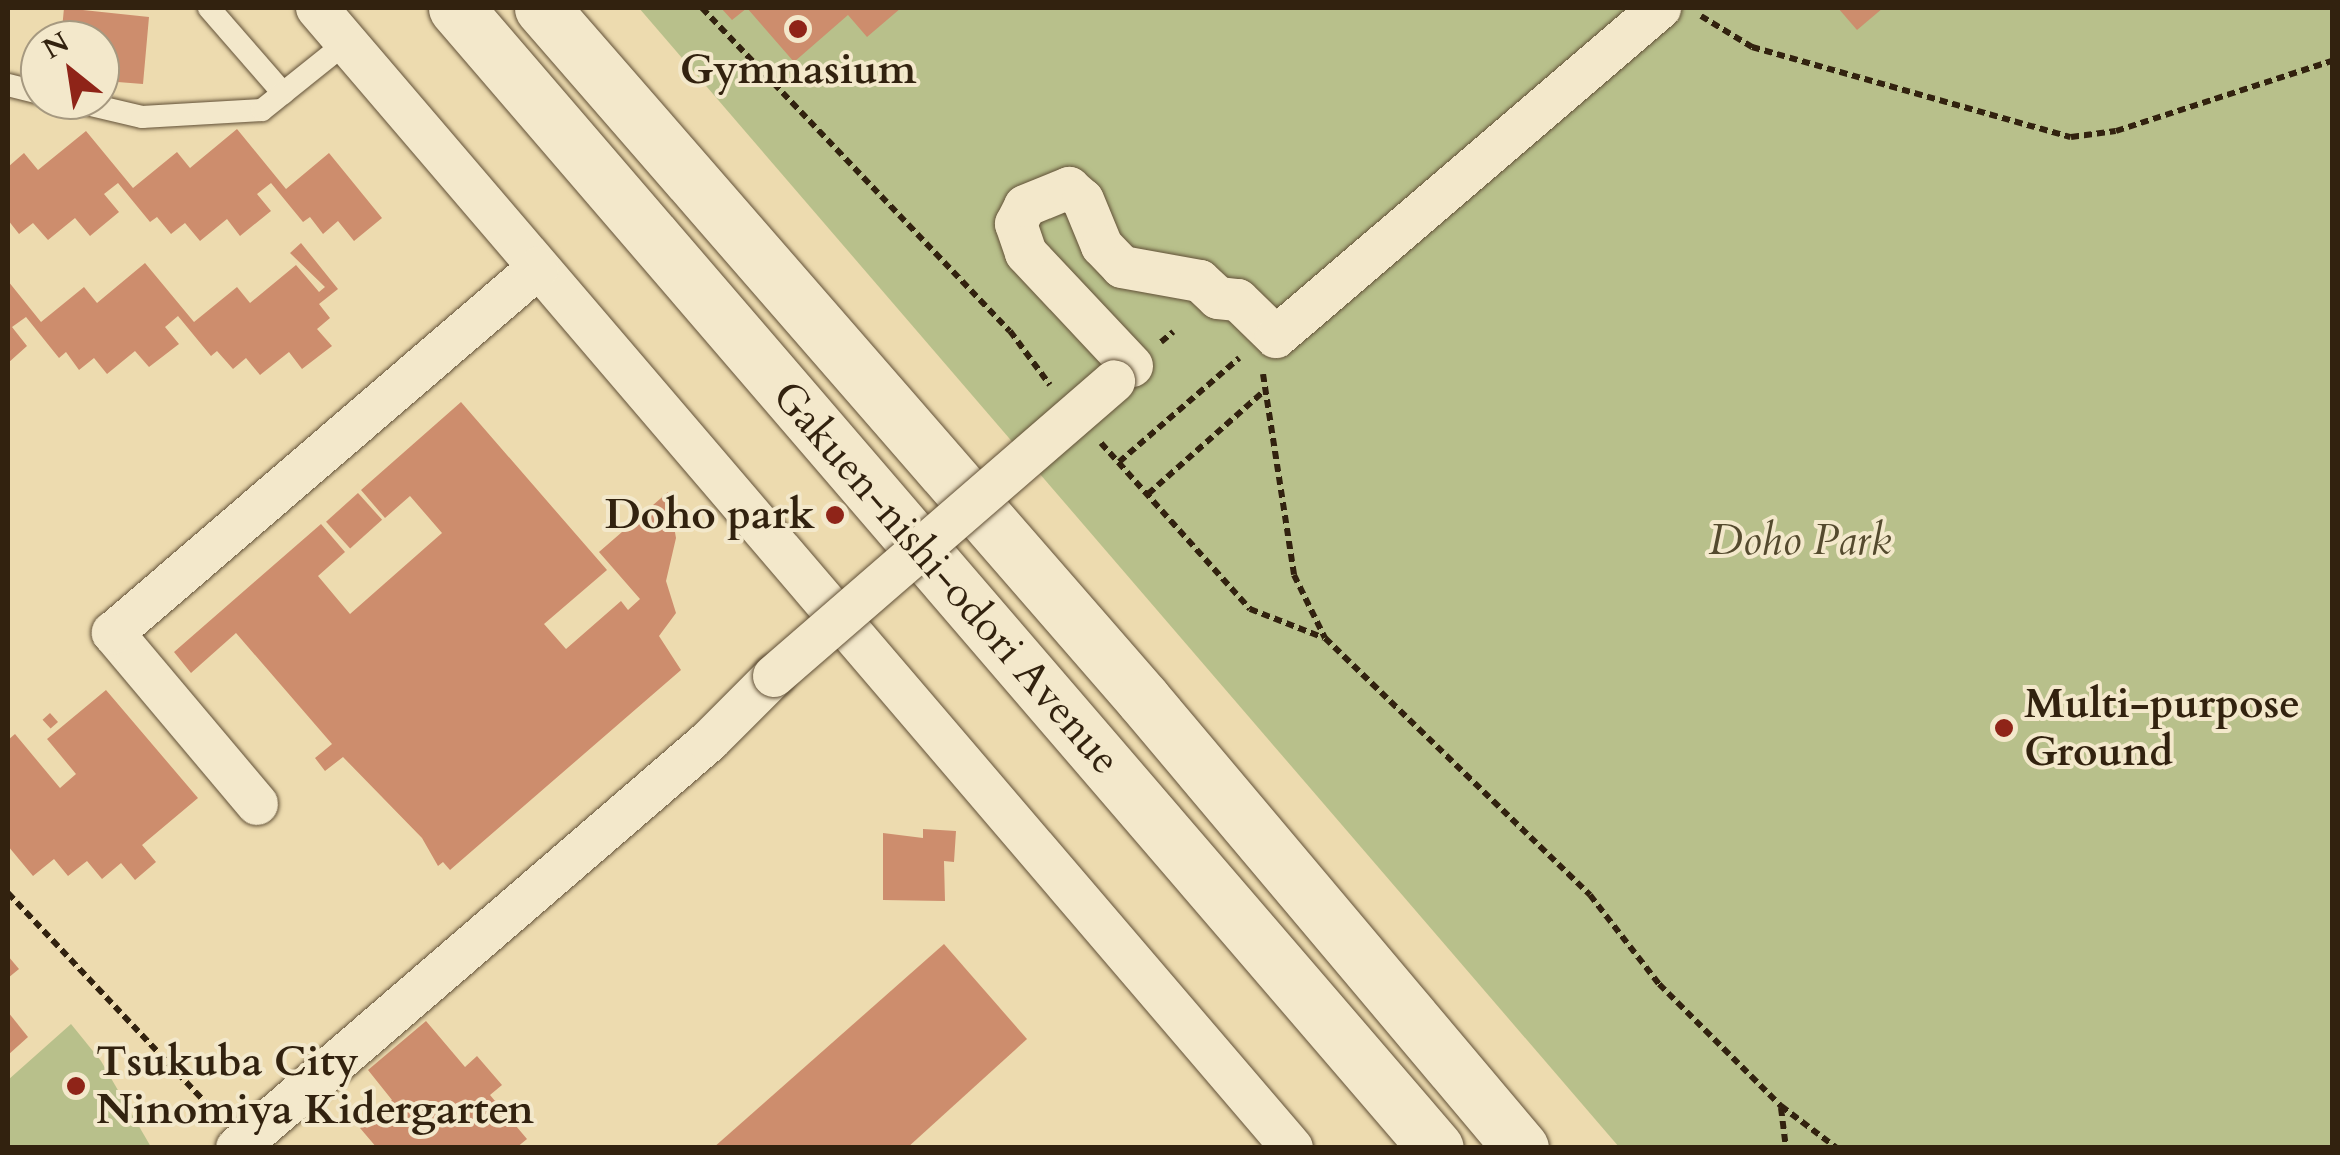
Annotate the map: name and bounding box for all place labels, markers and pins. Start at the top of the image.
marker: Gymnasium [787,18,809,40]
place label: Gymnasium [680,45,916,95]
place label: Doho park [605,490,815,540]
marker: Doho park [824,504,846,526]
place label: Multi-purpose Ground [2024,679,2300,778]
marker: Multi-purpose Ground [1993,717,2015,739]
place label: Tsukuba City Ninomiya Kidergarten [96,1037,534,1136]
marker: Tsukuba City Ninomiya Kidergarten [65,1075,87,1097]

